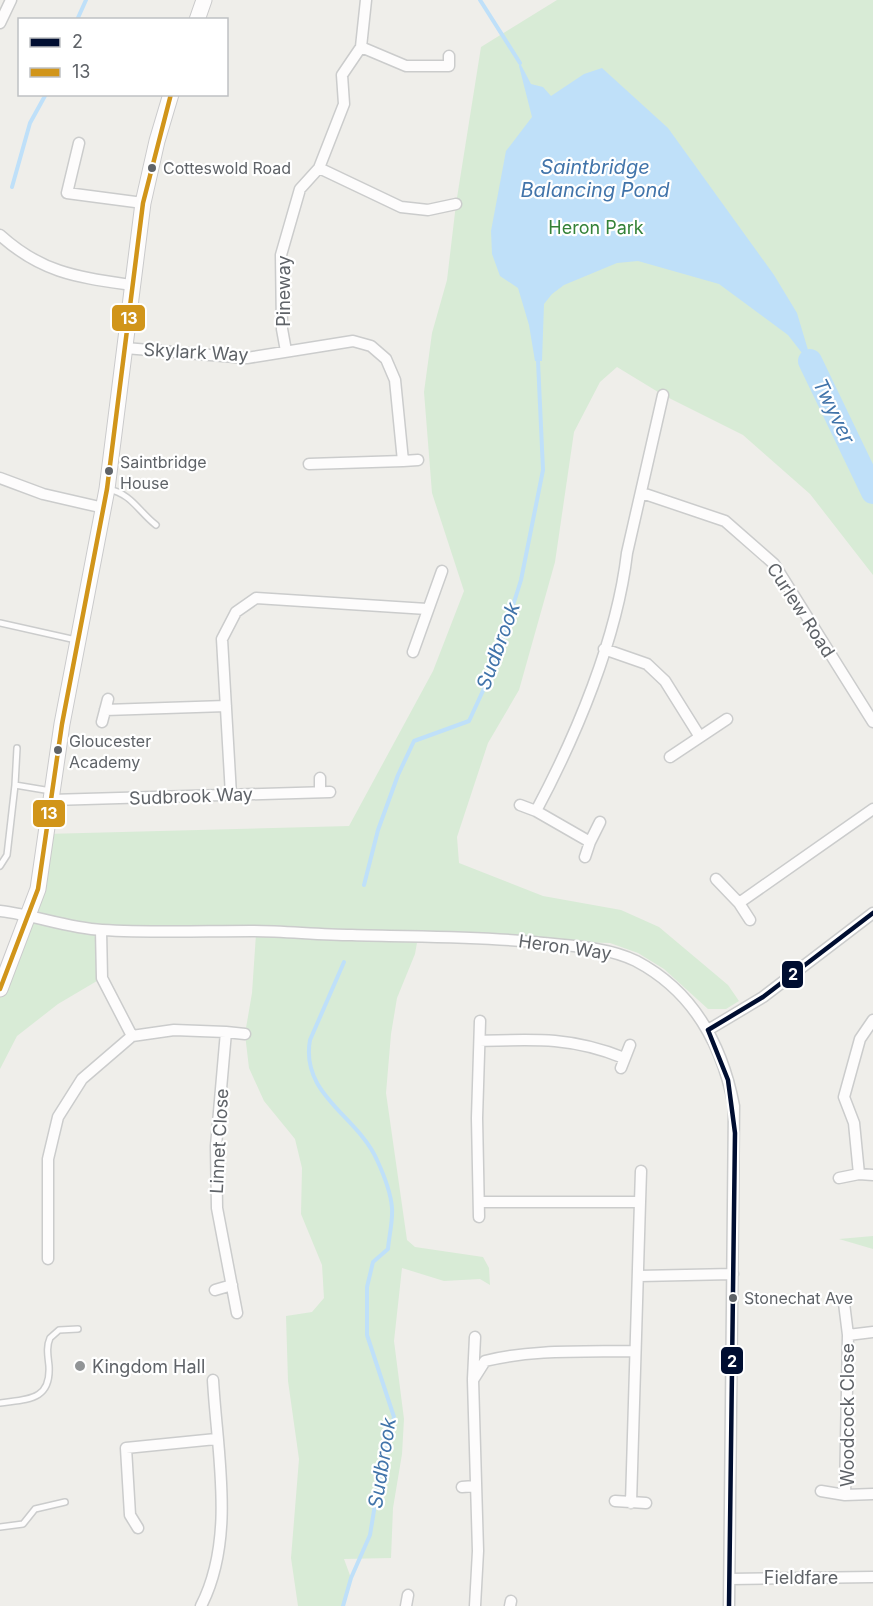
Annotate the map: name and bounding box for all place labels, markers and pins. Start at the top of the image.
place label: Cotteswold Road [163,158,291,178]
marker: Cotteswold Road [146,162,158,174]
place label: Saintbridge House [120,452,207,493]
marker: Saintbridge House [103,465,115,477]
place label: Gloucester Academy [69,731,151,772]
marker: Gloucester Academy [52,744,64,756]
place label: Stonechat Ave [744,1288,853,1308]
marker: Stonechat Ave [727,1292,739,1304]
place label: Kingdom Hall [92,1356,205,1377]
marker: Kingdom Hall [73,1359,87,1373]

